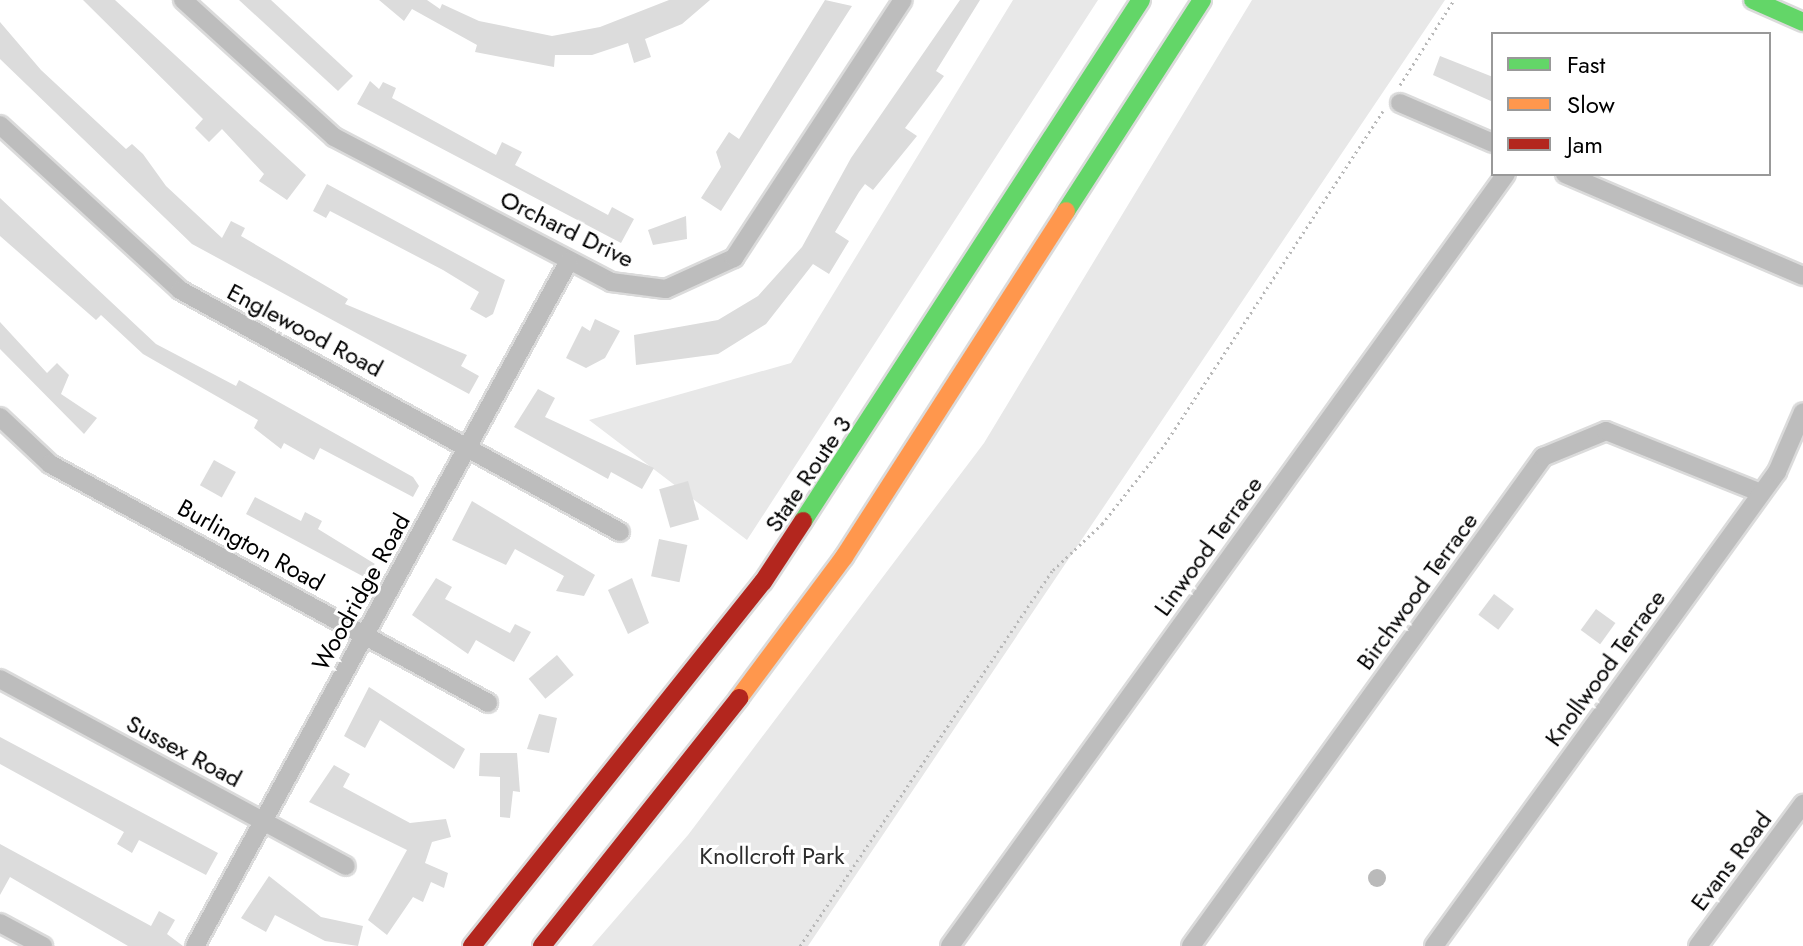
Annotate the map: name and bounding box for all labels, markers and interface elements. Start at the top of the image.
legend [1491,32,1771,176]
text: Fast [1567,47,1605,82]
text: Slow [1567,87,1615,122]
text: Jam [1567,127,1603,162]
street label: Orchard Drive [496,184,638,274]
street label: Englewood Road [222,277,388,383]
street label: State Route 3 [759,411,857,537]
street label: Linwood Terrace [1148,471,1268,621]
street label: Burlington Road [173,493,329,597]
street label: Birchwood Terrace [1350,507,1484,675]
street label: Woodridge Road [306,509,416,675]
street label: Knollwood Terrace [1539,584,1671,752]
street label: Sussex Road [122,709,246,793]
street label: Evans Road [1684,806,1778,916]
park label: Knollcroft Park [699,842,845,870]

